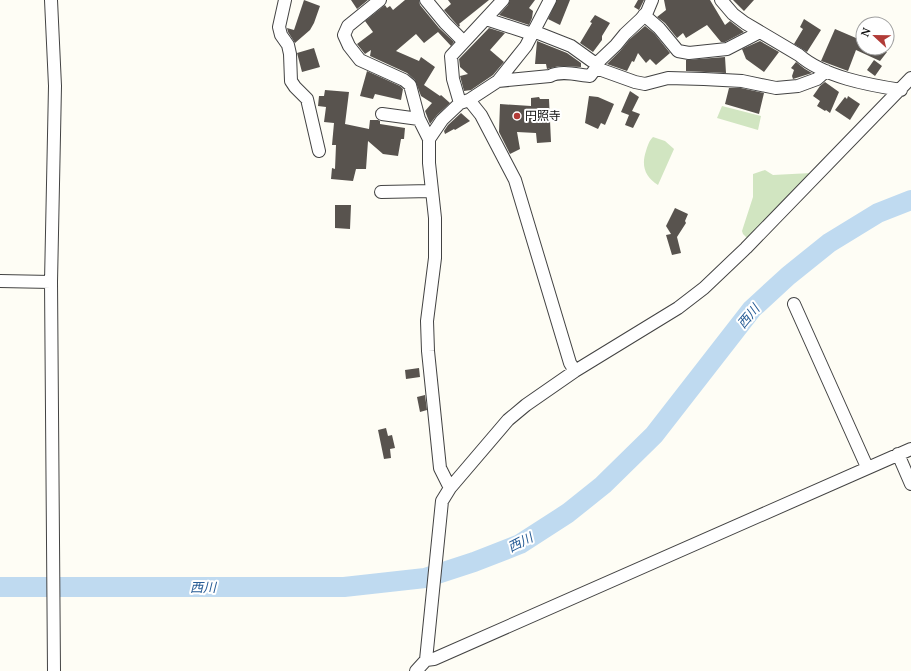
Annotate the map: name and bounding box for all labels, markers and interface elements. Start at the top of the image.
north arrow [855,16,895,56]
text: N [858,25,874,39]
place label: 円照寺 [525,108,561,123]
marker: 円照寺 [512,111,522,121]
water label: 西川 [733,299,765,332]
water label: 西川 [504,527,537,556]
water label: 西川 [190,578,218,596]

